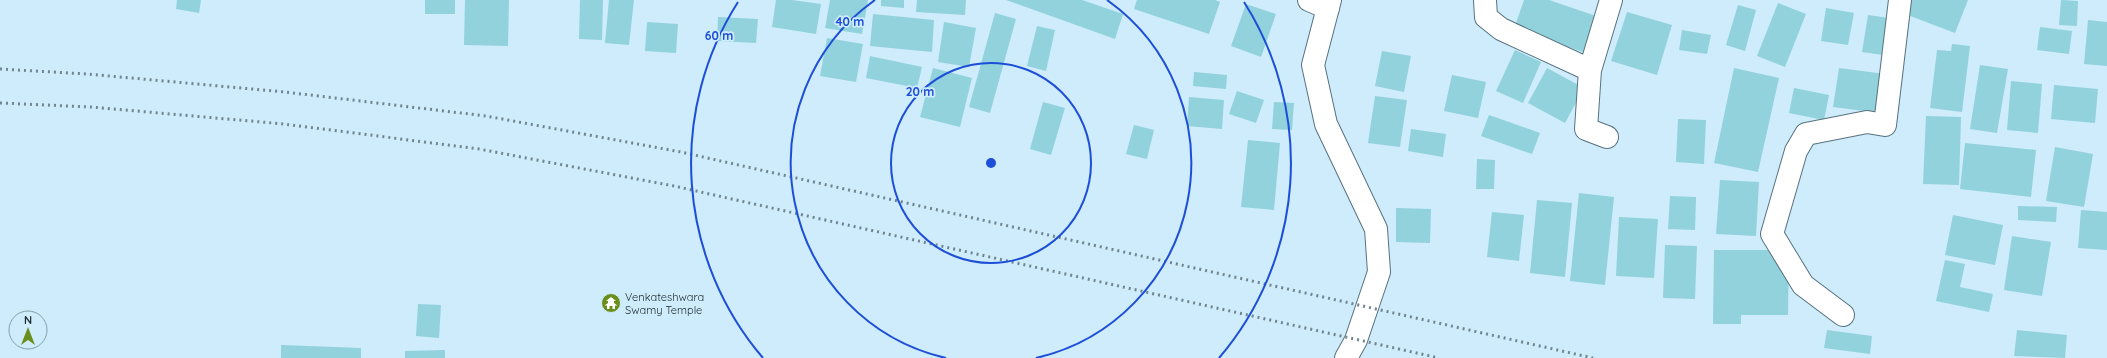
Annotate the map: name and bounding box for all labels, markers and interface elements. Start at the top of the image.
text: 40 m [836,14,864,29]
text: 60 m [705,28,733,43]
text: 20 m [906,84,934,99]
centre of rings [984,156,998,170]
place label: Venkateshwara Swamy Temple [625,290,704,317]
temple icon: Venkateshwara Swamy Temple [600,292,622,314]
north arrow [8,310,48,350]
text: N [24,313,32,327]

